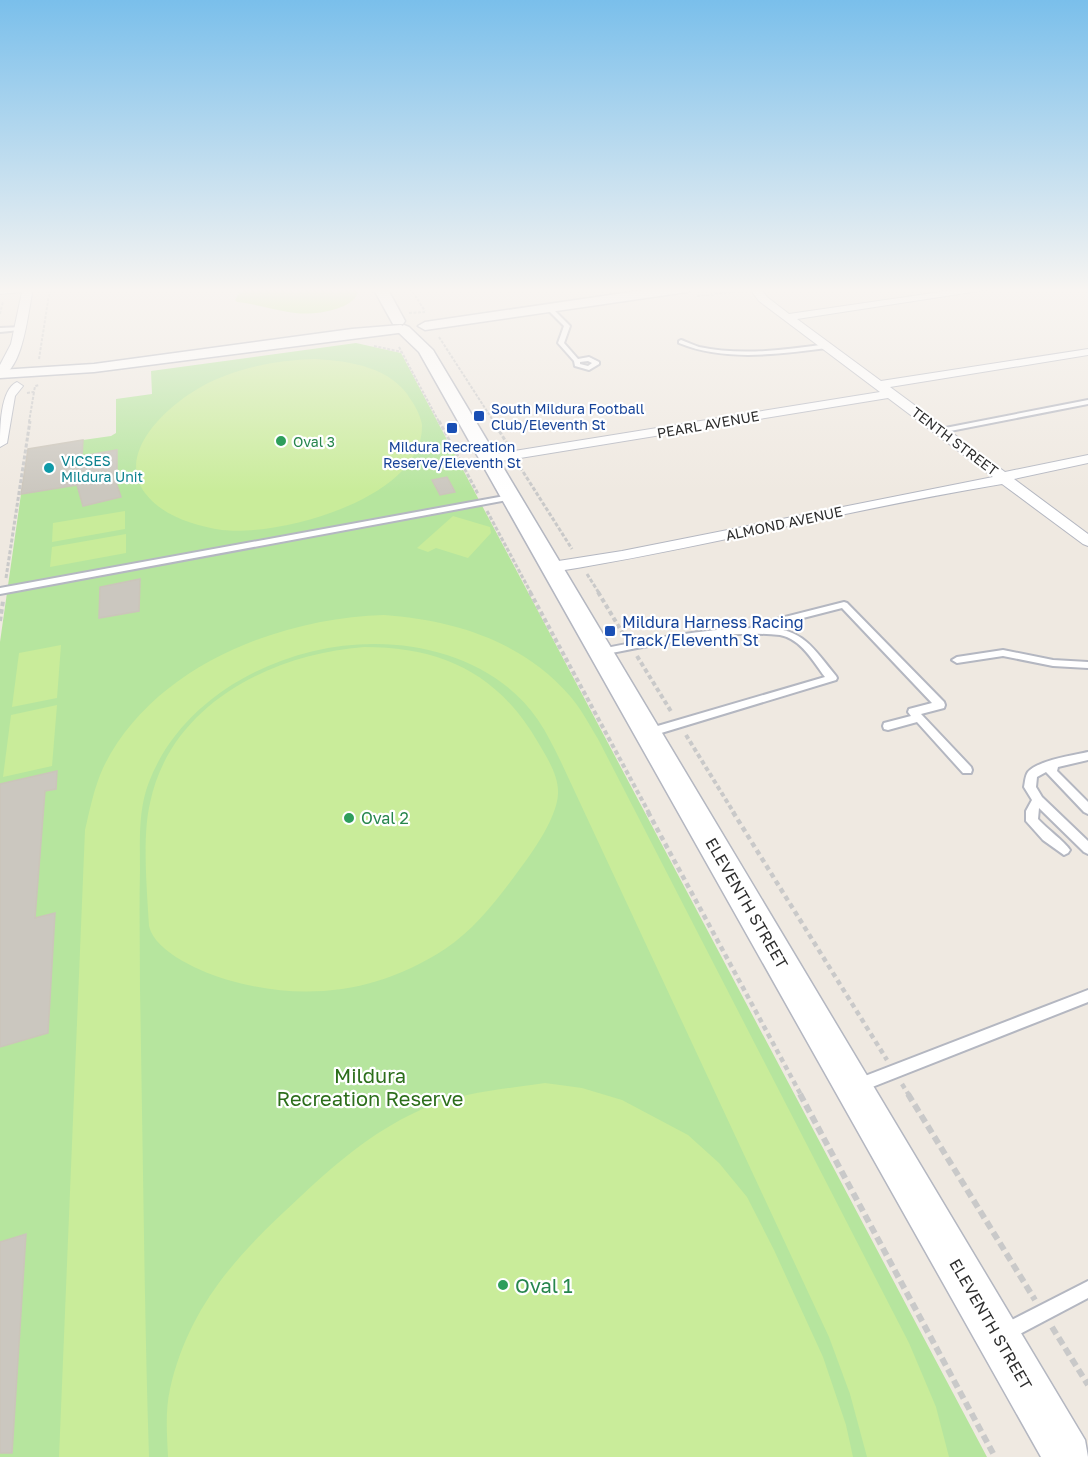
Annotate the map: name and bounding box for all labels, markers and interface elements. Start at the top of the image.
place label: South Mildura Football Club/Eleventh St [491,400,645,433]
street label: TENTH STREET [909,403,1002,479]
street label: PEARL AVENUE [656,407,760,441]
marker: South Mildura Football Club/Eleventh St [472,409,486,423]
marker: Mildura Recreation Reserve/Eleventh St [445,421,459,435]
place label: Oval 3 [293,433,335,450]
marker: Oval 3 [274,434,288,448]
place label: Mildura Recreation Reserve/Eleventh St [383,438,521,471]
place label: VICSES Mildura Unit [61,452,143,485]
marker: VICSES Mildura Unit [42,461,56,475]
street label: ALMOND AVENUE [724,502,844,544]
place label: Mildura Harness Racing Track/Eleventh St [622,612,804,650]
marker: Mildura Harness Racing Track/Eleventh St [603,624,617,638]
place label: Oval 2 [361,808,409,828]
marker: Oval 2 [342,811,356,825]
street label: ELEVENTH STREET [701,834,793,972]
park label: Mildura Recreation Reserve [277,1063,463,1110]
street label: ELEVENTH STREET [945,1255,1037,1393]
place label: Oval 1 [515,1273,573,1297]
marker: Oval 1 [496,1278,510,1292]

